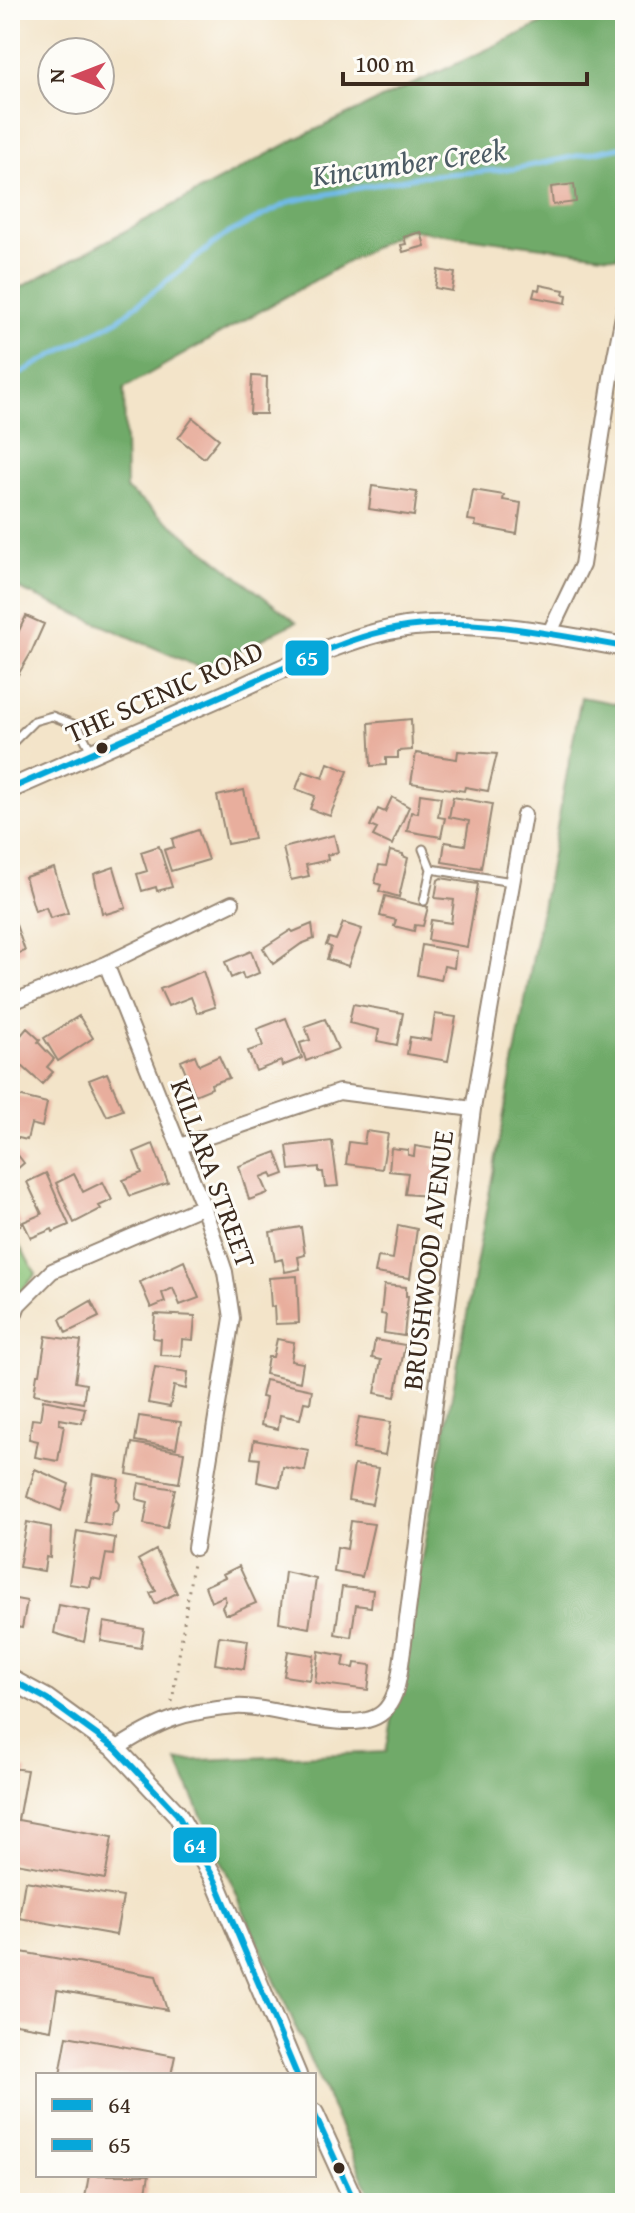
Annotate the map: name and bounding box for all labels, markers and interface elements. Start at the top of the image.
north arrow [36,36,116,116]
scale bar [343,36,587,86]
text: 100 m [355,46,415,81]
text: N [40,68,72,83]
water label: Kincumber Creek [308,127,509,198]
street label: THE SCENIC ROAD [59,629,269,753]
line badge: 65 [284,639,330,677]
text: 65 [296,642,318,674]
unlabelled marker [94,740,110,756]
street label: KILLARA STREET [161,1073,267,1273]
street label: BRUSHWOOD AVENUE [391,1128,463,1392]
line badge: 64 [172,1826,218,1864]
text: 64 [184,1829,206,1861]
legend [36,2073,316,2177]
text: 64 [108,2087,131,2122]
text: 65 [108,2127,131,2162]
unlabelled marker [331,2160,347,2176]

